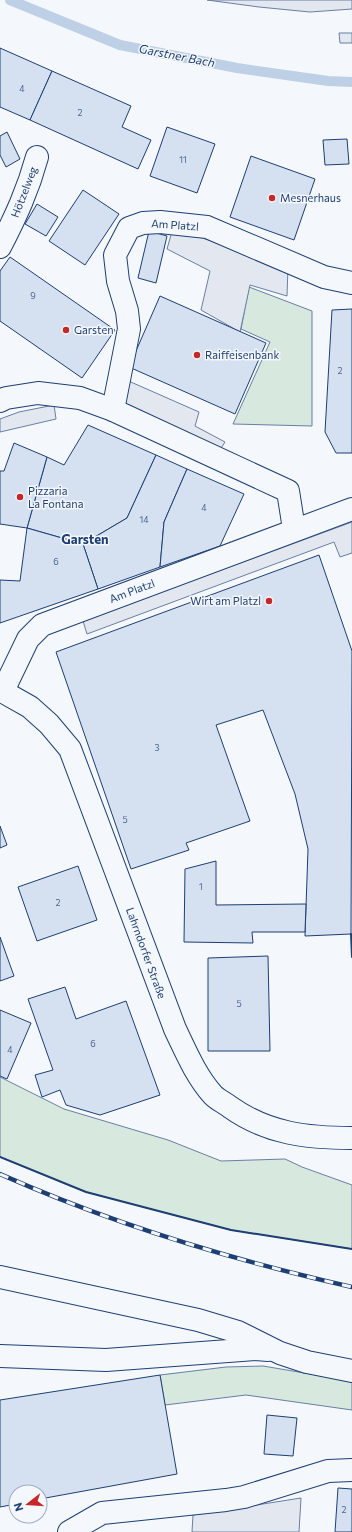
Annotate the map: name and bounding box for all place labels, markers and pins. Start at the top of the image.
place label: Mesnerhaus [280,191,341,204]
marker: Mesnerhaus [267,193,277,203]
place label: Garsten [74,323,114,336]
marker: Garsten [61,325,71,335]
place label: Raiffeisenbank [205,348,279,361]
marker: Raiffeisenbank [192,350,202,360]
place label: Pizzaria La Fontana [28,484,83,510]
marker: Pizzaria La Fontana [15,492,25,502]
place label: Wirt am Platzl [190,594,261,607]
marker: Wirt am Platzl [264,596,274,606]

